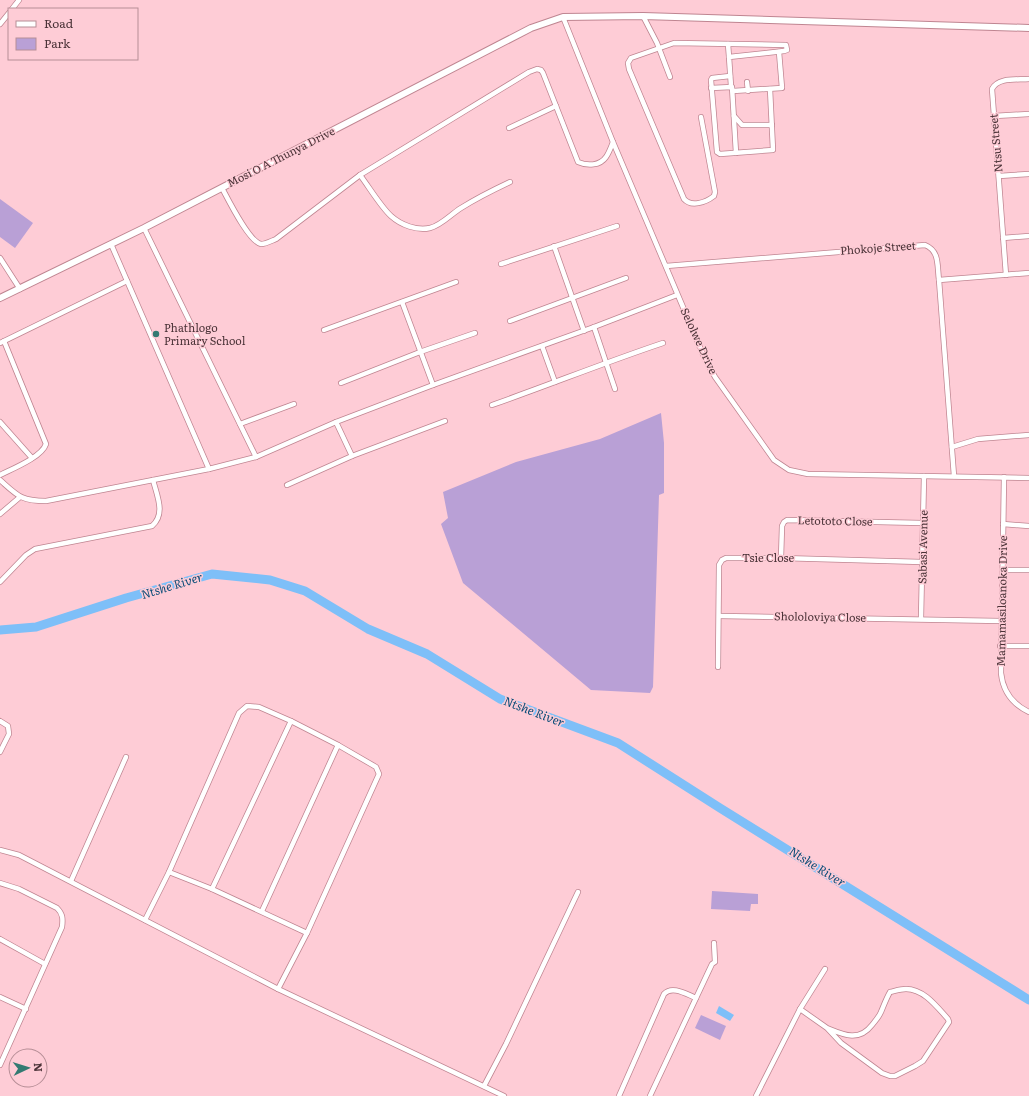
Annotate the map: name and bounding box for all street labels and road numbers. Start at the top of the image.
street label: Ntsu Street [984,113,1006,173]
street label: Mosi O A Thunya Drive [224,122,337,190]
street label: Phokoje Street [839,236,917,258]
street label: Selolwe Drive [678,305,722,377]
street label: Sabasi Avenue [913,510,931,584]
street label: Letototo Close [797,511,873,529]
street label: Mamamasiloanoka Drive [992,535,1010,667]
street label: Tsie Close [742,549,794,565]
street label: Shololoviya Close [774,607,866,625]

